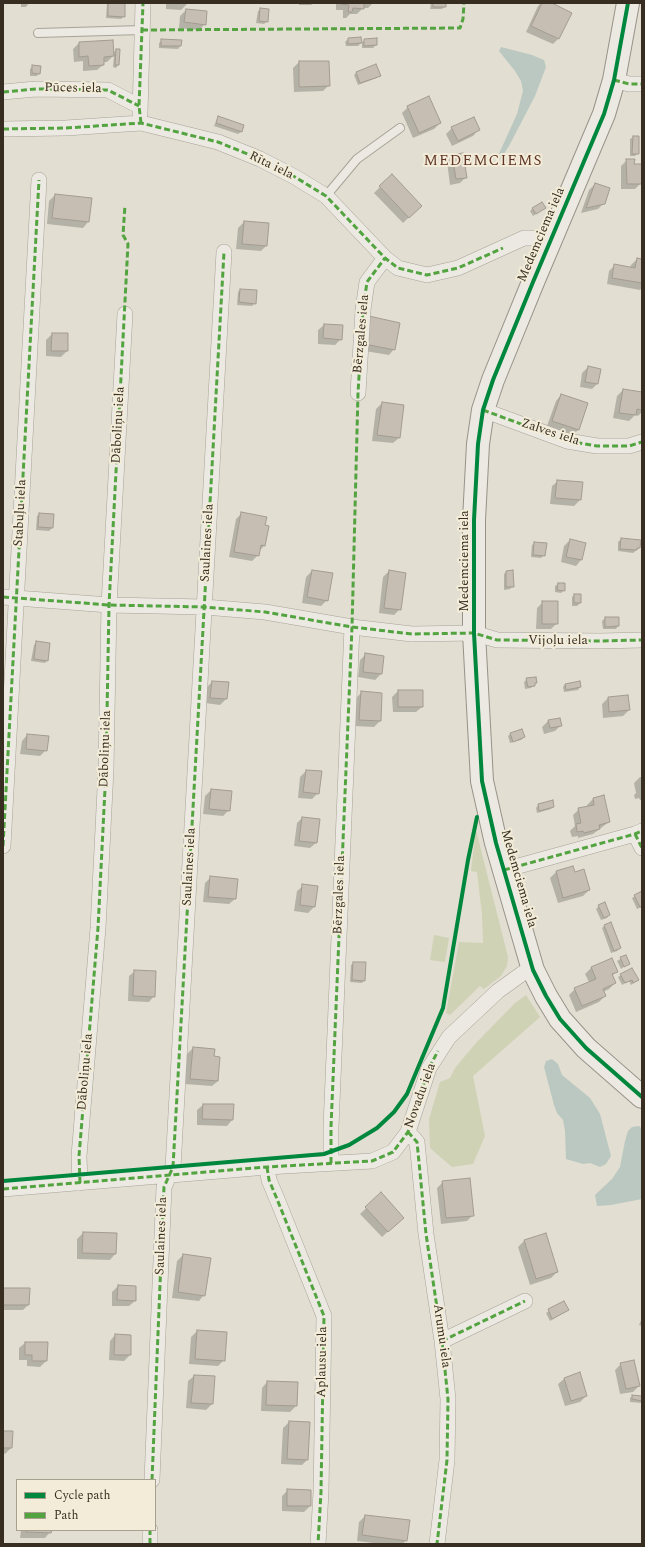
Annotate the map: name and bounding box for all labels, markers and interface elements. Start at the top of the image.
street label: Pūces iela [44,81,102,97]
street label: Rīta iela [246,149,296,183]
district label: MEDEMCIEMS [424,153,542,171]
street label: Medemciema iela [515,185,569,285]
street label: Bērzgales iela [351,294,373,374]
street label: Dāboliņu iela [109,386,129,464]
street label: Zalves iela [519,416,581,450]
street label: Stabuļu iela [11,479,31,547]
street label: Saulaines iela [198,503,218,583]
street label: Medemciema iela [457,510,473,612]
street label: Vijoļu iela [528,633,588,649]
street label: Dāboliņu iela [97,710,115,788]
street label: Saulaines iela [180,827,200,907]
street label: Medemciema iela [497,828,539,930]
street label: Bērzgales iela [331,855,349,935]
street label: Dāboliņu iela [75,1033,97,1111]
street label: Novadu iela [402,1061,440,1131]
street label: Saulaines iela [153,1197,171,1275]
street label: Arumu iela [429,1303,453,1369]
street label: Aplausu iela [315,1326,331,1398]
legend [16,1479,156,1531]
text: Cycle path [54,1486,111,1505]
text: Path [54,1506,79,1525]

